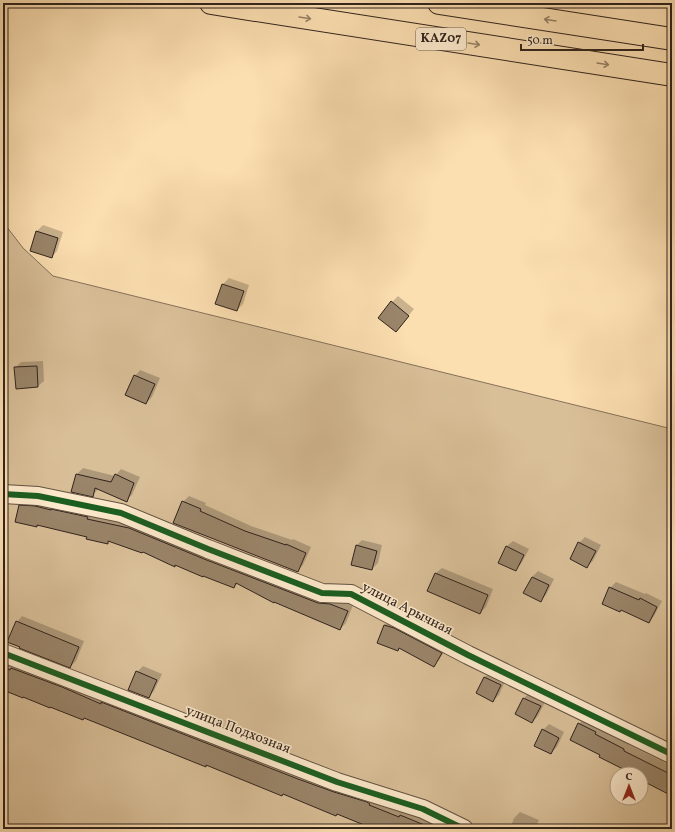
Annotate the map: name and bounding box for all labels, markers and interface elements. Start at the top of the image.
one-way arrow [298,14,311,22]
one-way arrow [544,16,557,24]
scale bar [521,26,643,52]
road number: KAZ07 [416,28,466,50]
text: 50 m [527,33,553,49]
one-way arrow [468,40,481,48]
one-way arrow [596,60,609,68]
street label: улица Арычная [358,578,456,640]
street label: улица Подхозная [183,701,293,759]
north arrow [609,766,649,806]
text: С [625,770,633,785]

